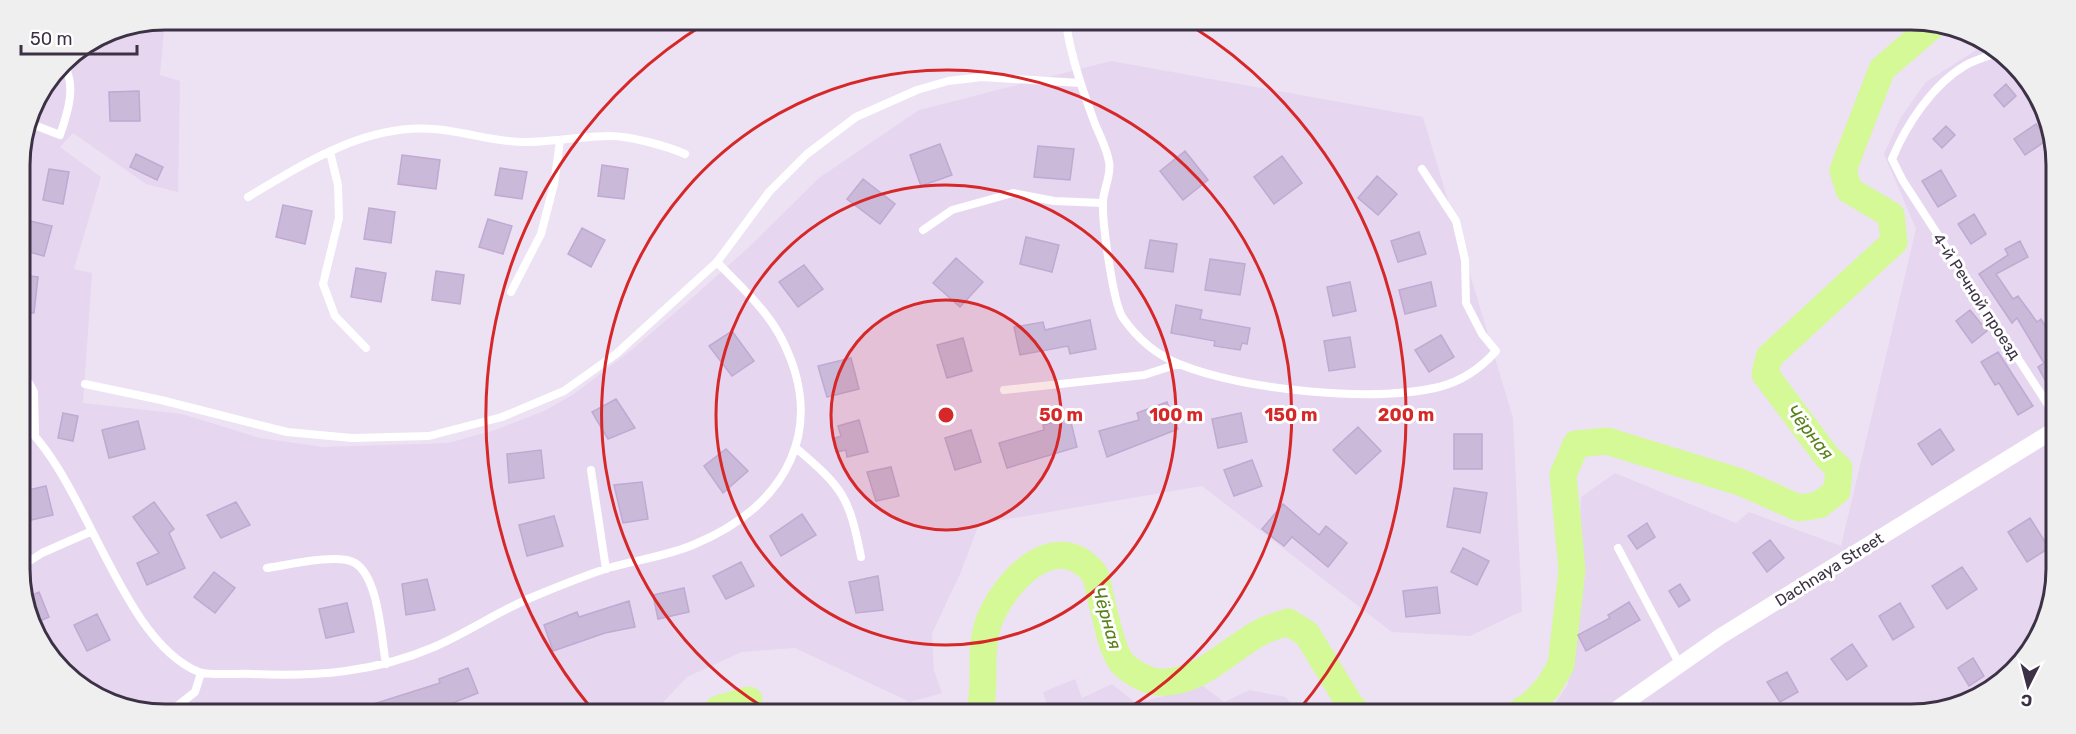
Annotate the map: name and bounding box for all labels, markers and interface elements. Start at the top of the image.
scale bar [21,18,136,56]
text: 50 m [30,28,73,50]
street label: 4-й Речной проезд [1929,229,2025,363]
water label: Чёрная [1782,400,1839,464]
text: 50 m [1039,404,1083,426]
text: 100 m [1149,404,1203,426]
text: 150 m [1264,404,1318,426]
text: 200 m [1378,404,1434,426]
centre of rings [936,405,956,425]
street label: Dachnaya Street [1772,528,1887,610]
water label: Чёрная [1088,584,1126,652]
north arrow [1998,656,2058,716]
text: С [2020,690,2033,710]

